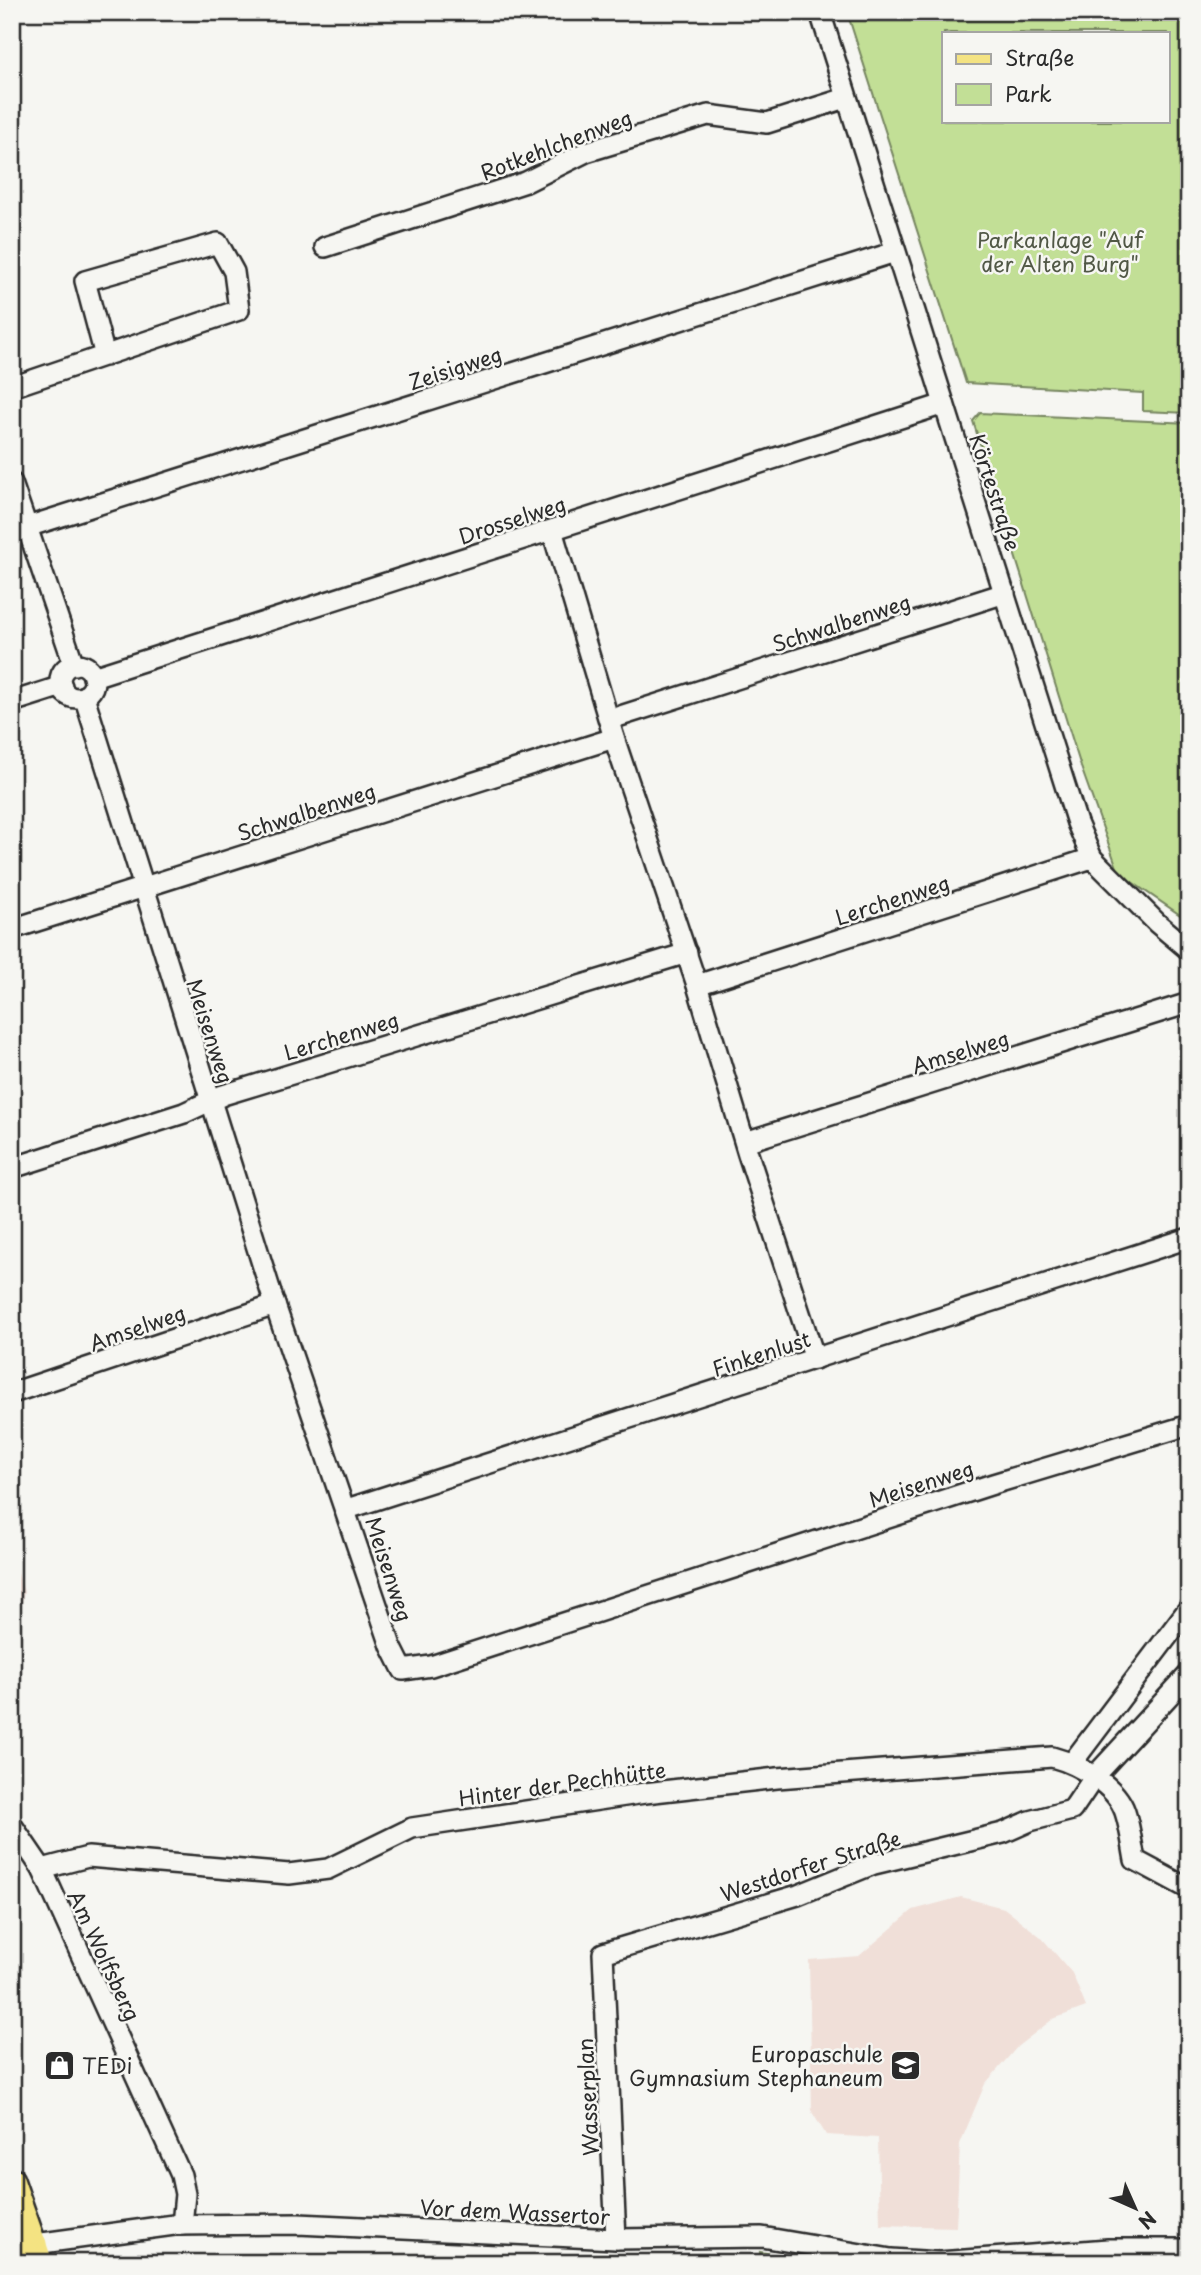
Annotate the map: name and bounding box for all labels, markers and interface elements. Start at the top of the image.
legend [942,32,1170,122]
text: Straße [1005,41,1074,73]
text: Park [1005,77,1052,109]
street label: Rotkehlchenweg [475,100,637,188]
park label: Parkanlage "Auf der Alten Burg" [977,223,1144,279]
street label: Zeisigweg [404,337,506,397]
street label: Körtestraße [962,429,1030,555]
street label: Drosselweg [454,487,570,551]
street label: Schwalbenweg [767,584,915,660]
street label: Schwalbenweg [232,773,380,849]
street label: Lerchenweg [830,865,954,933]
street label: Meisenweg [179,974,243,1088]
street label: Lerchenweg [279,1002,403,1068]
street label: Amselweg [907,1021,1013,1081]
street label: Amselweg [84,1296,190,1358]
street label: Finkenlust [707,1322,815,1384]
street label: Meisenweg [864,1451,978,1515]
street label: Meisenweg [358,1512,422,1626]
street label: Hinter der Pechhütte [456,1753,668,1813]
street label: Westdorfer Straße [716,1821,904,1909]
street label: Am Wolfsberg [61,1884,149,2026]
street label: Wasserplan [568,2037,606,2157]
place label: Europaschule Gymnasium Stephaneum [629,2037,883,2093]
shop icon: TEDi [42,2048,76,2082]
school or university icon: Europaschule Gymnasium Stephaneum [889,2048,923,2082]
place label: TEDi [82,2049,133,2081]
north arrow [1100,2174,1170,2244]
street label: Vor dem Wassertor [419,2190,611,2232]
text: N [1133,2206,1163,2236]

